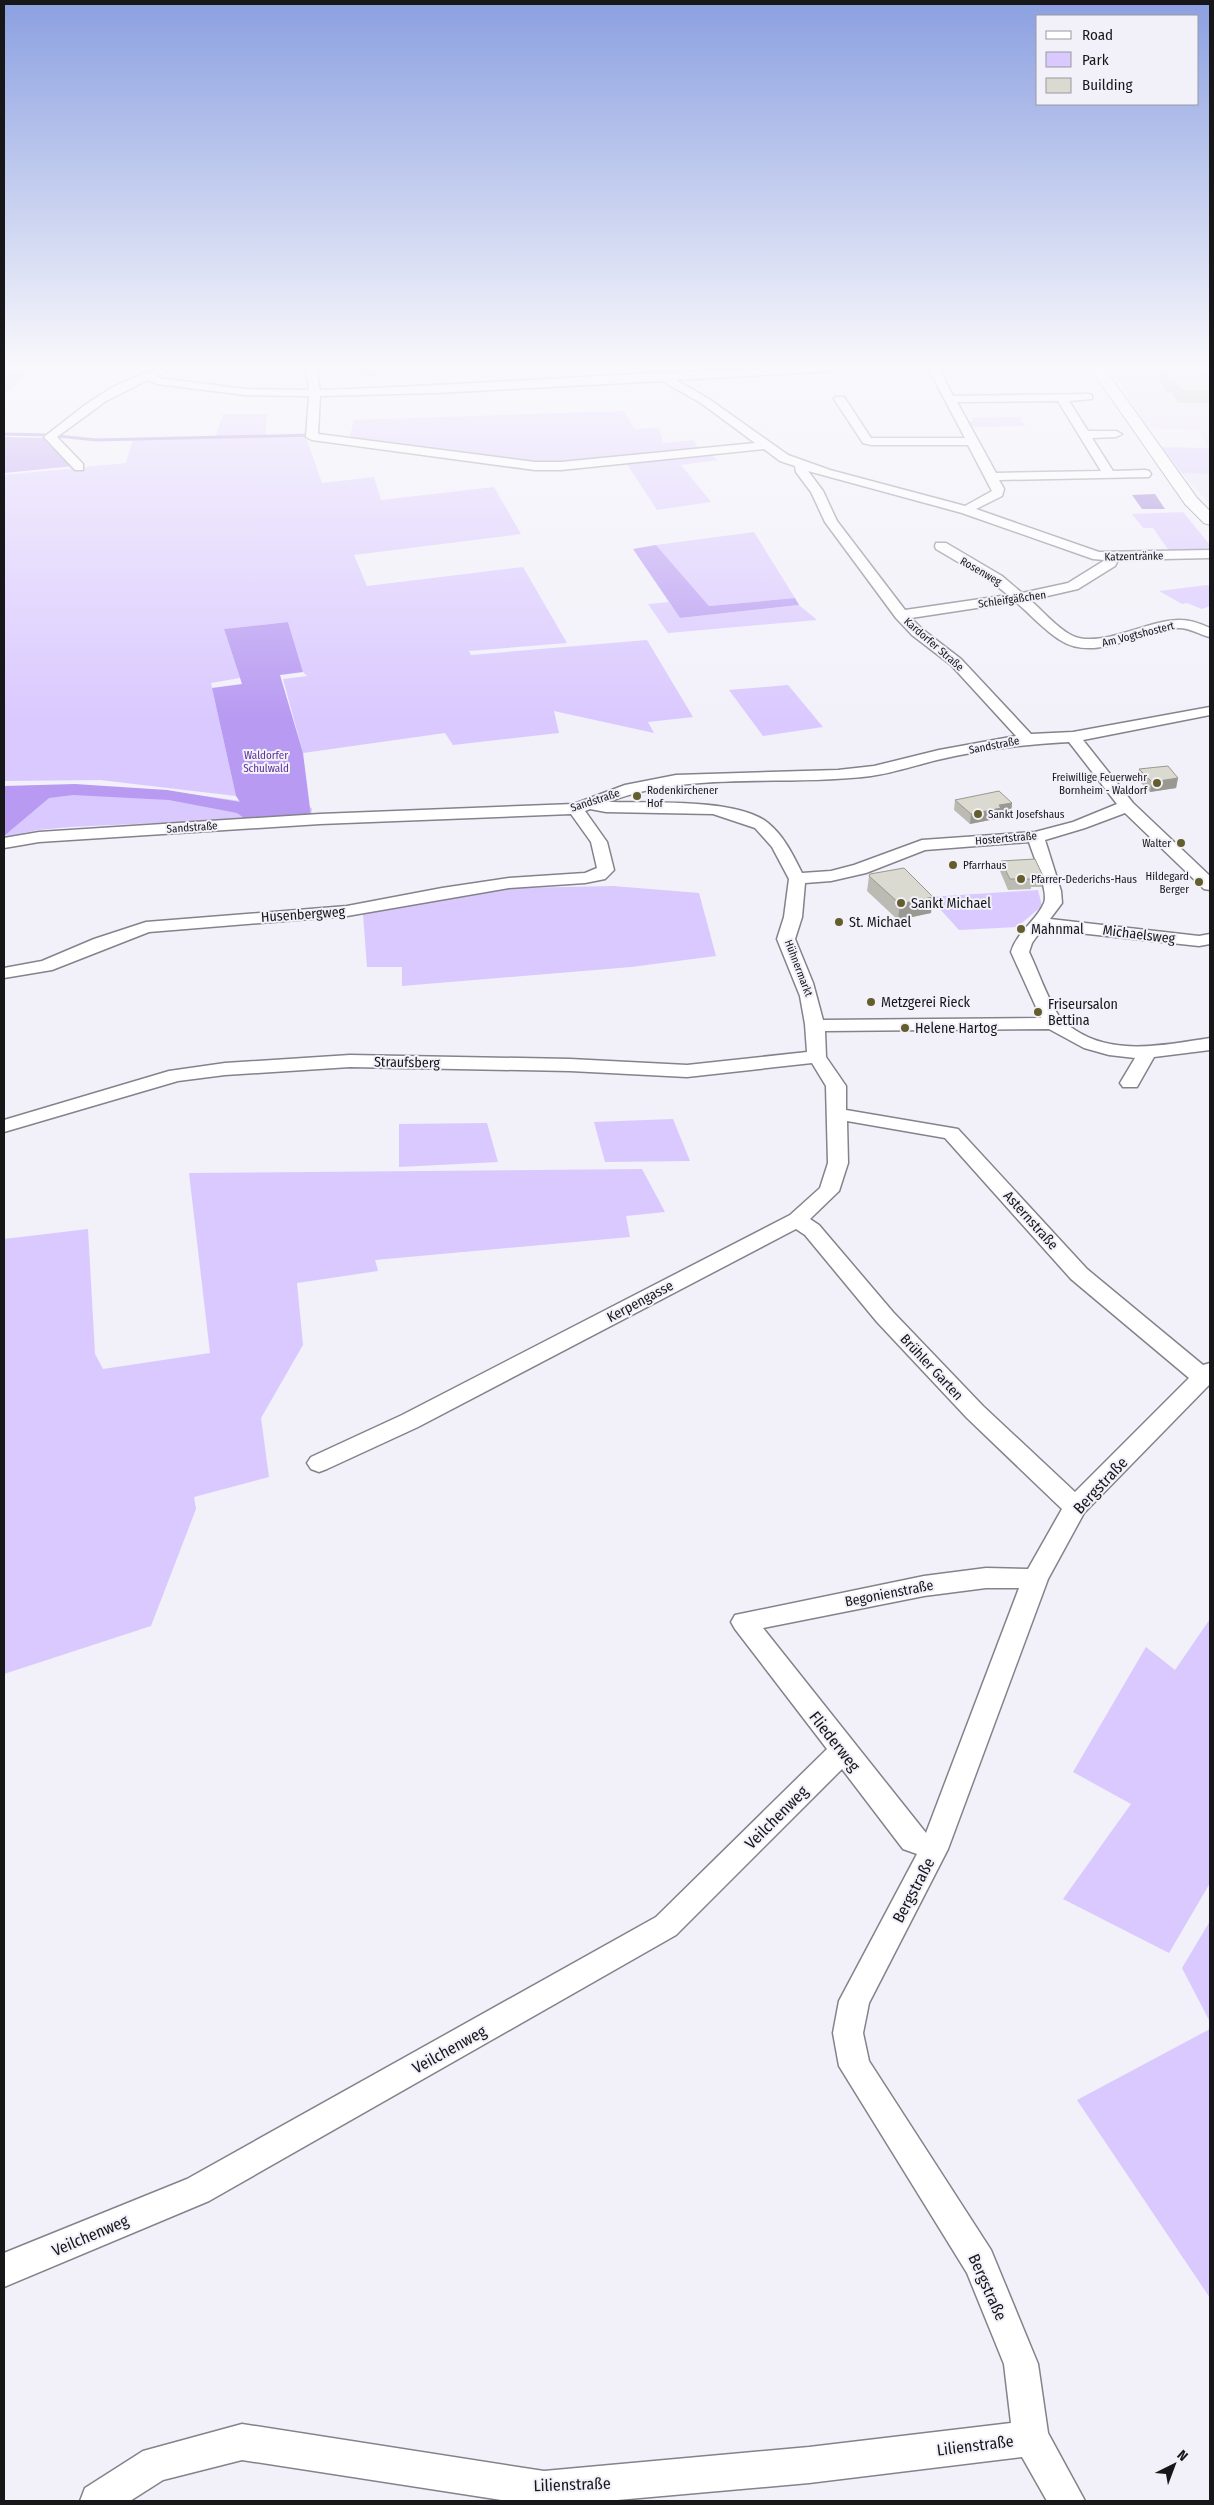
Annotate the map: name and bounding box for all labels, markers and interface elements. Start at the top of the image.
legend [1036,15,1199,105]
text: Road [1082,26,1113,44]
text: Park [1082,51,1109,69]
text: Building [1082,76,1133,94]
street label: Katzentränke [1104,549,1164,564]
street label: Rosenweg [958,554,1004,589]
street label: Schleifgäßchen [977,588,1047,611]
street label: Kardorfer Straße [901,615,966,674]
street label: Am Vogtshostert [1101,619,1176,650]
street label: Sandstraße [968,734,1020,757]
park label: Waldorfer Schulwald [243,749,289,775]
place label: Freiwillige Feuerwehr Bornheim - Waldorf [1052,771,1148,797]
marker: Freiwillige Feuerwehr Bornheim - Waldorf [1151,777,1163,789]
place label: Rodenkirchener Hof [647,784,718,810]
street label: Sandstraße [569,786,621,815]
marker: Rodenkirchener Hof [631,790,643,802]
marker: Sankt Josefshaus [972,808,984,820]
place label: Sankt Josefshaus [988,808,1065,821]
street label: Sandstraße [166,819,218,836]
street label: Hostertstraße [975,829,1037,848]
place label: Walter [1142,837,1171,850]
marker: Walter [1175,837,1187,849]
marker: Pfarrhaus [947,859,959,871]
place label: Pfarrhaus [963,859,1007,872]
place label: Hildegard Berger [1146,870,1189,896]
marker: Pfarrer-Dederichs-Haus [1015,873,1027,885]
place label: Pfarrer-Dederichs-Haus [1031,873,1137,886]
marker: Hildegard Berger [1193,876,1205,888]
place label: Sankt Michael [911,895,991,912]
marker: Sankt Michael [895,897,907,909]
street label: Husenbergweg [260,903,346,926]
place label: St. Michael [849,914,911,931]
marker: St. Michael [833,916,845,928]
place label: Mahnmal [1031,921,1084,938]
street label: Michaelsweg [1102,922,1177,947]
marker: Mahnmal [1015,923,1027,935]
street label: Hühnermarkt [782,938,815,999]
place label: Metzgerei Rieck [881,994,970,1011]
marker: Metzgerei Rieck [865,996,877,1008]
place label: Friseursalon Bettina [1048,996,1118,1029]
marker: Friseursalon Bettina [1032,1006,1044,1018]
place label: Helene Hartog [915,1020,997,1037]
marker: Helene Hartog [899,1022,911,1034]
street label: Straufsberg [374,1053,441,1072]
street label: Asternstraße [1000,1187,1061,1253]
street label: Kerpengasse [604,1277,676,1326]
street label: Brühler Garten [897,1331,967,1404]
street label: Bergstraße [1069,1453,1132,1518]
street label: Begonienstraße [843,1577,935,1610]
street label: Fliederweg [805,1707,864,1775]
street label: Veilchenweg [741,1782,812,1853]
street label: Bergstraße [888,1854,939,1926]
street label: Veilchenweg [409,2021,490,2077]
street label: Veilchenweg [49,2211,132,2260]
street label: Bergstraße [964,2251,1011,2324]
street label: Lilienstraße [936,2431,1015,2460]
north arrow [1149,2440,1199,2490]
text: N [1174,2447,1191,2465]
street label: Lilienstraße [533,2474,611,2495]

